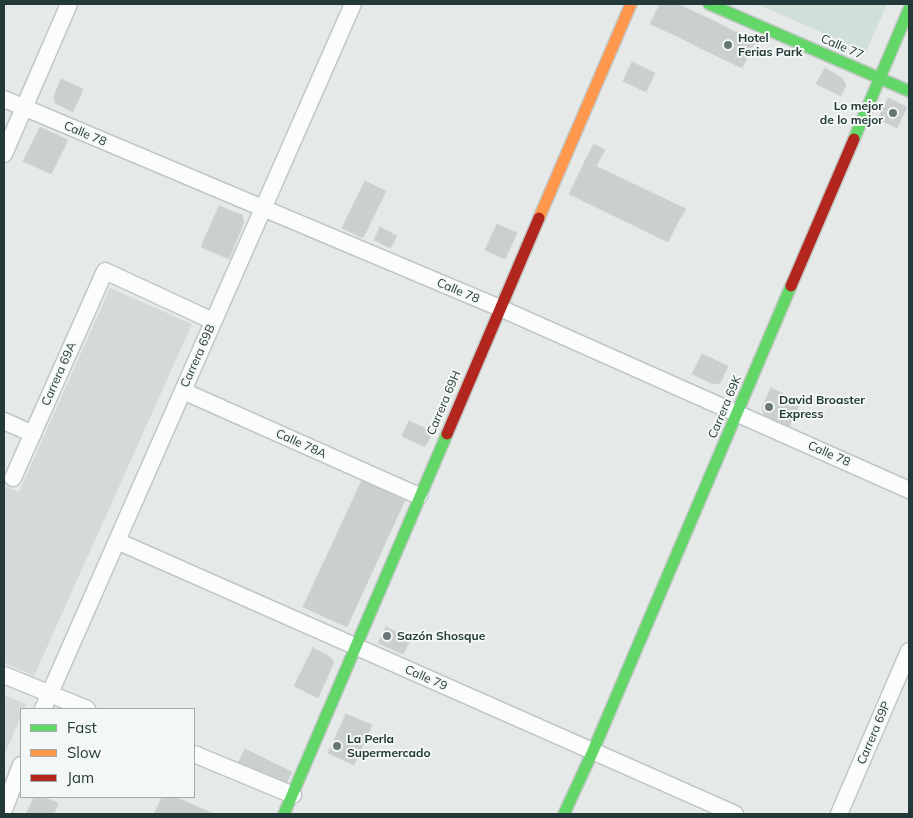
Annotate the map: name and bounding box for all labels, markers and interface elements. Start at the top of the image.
place label: Hotel Ferias Park [738,31,802,59]
street label: Calle 77 [818,32,866,62]
marker: Hotel Ferias Park [722,39,734,51]
place label: Lo mejor de lo mejor [820,99,883,127]
marker: Lo mejor de lo mejor [887,107,899,119]
street label: Calle 78 [61,119,109,149]
street label: Calle 78 [434,276,482,306]
street label: Carrera 69B [178,322,218,390]
street label: Carrera 69A [39,340,79,408]
street label: Carrera 69H [424,369,464,437]
street label: Carrera 69K [705,373,745,441]
place label: David Broaster Express [779,393,865,421]
marker: David Broaster Express [763,401,775,413]
street label: Calle 78A [273,426,329,462]
street label: Calle 78 [806,438,852,470]
place label: Sazón Shosque [397,629,485,643]
marker: Sazón Shosque [381,630,393,642]
street label: Calle 79 [403,662,449,694]
street label: Carrera 69P [854,699,894,767]
legend [20,708,195,798]
text: Fast [67,718,97,737]
place label: La Perla Supermercado [347,732,431,760]
marker: La Perla Supermercado [331,740,343,752]
text: Slow [67,743,101,762]
text: Jam [67,768,94,787]

